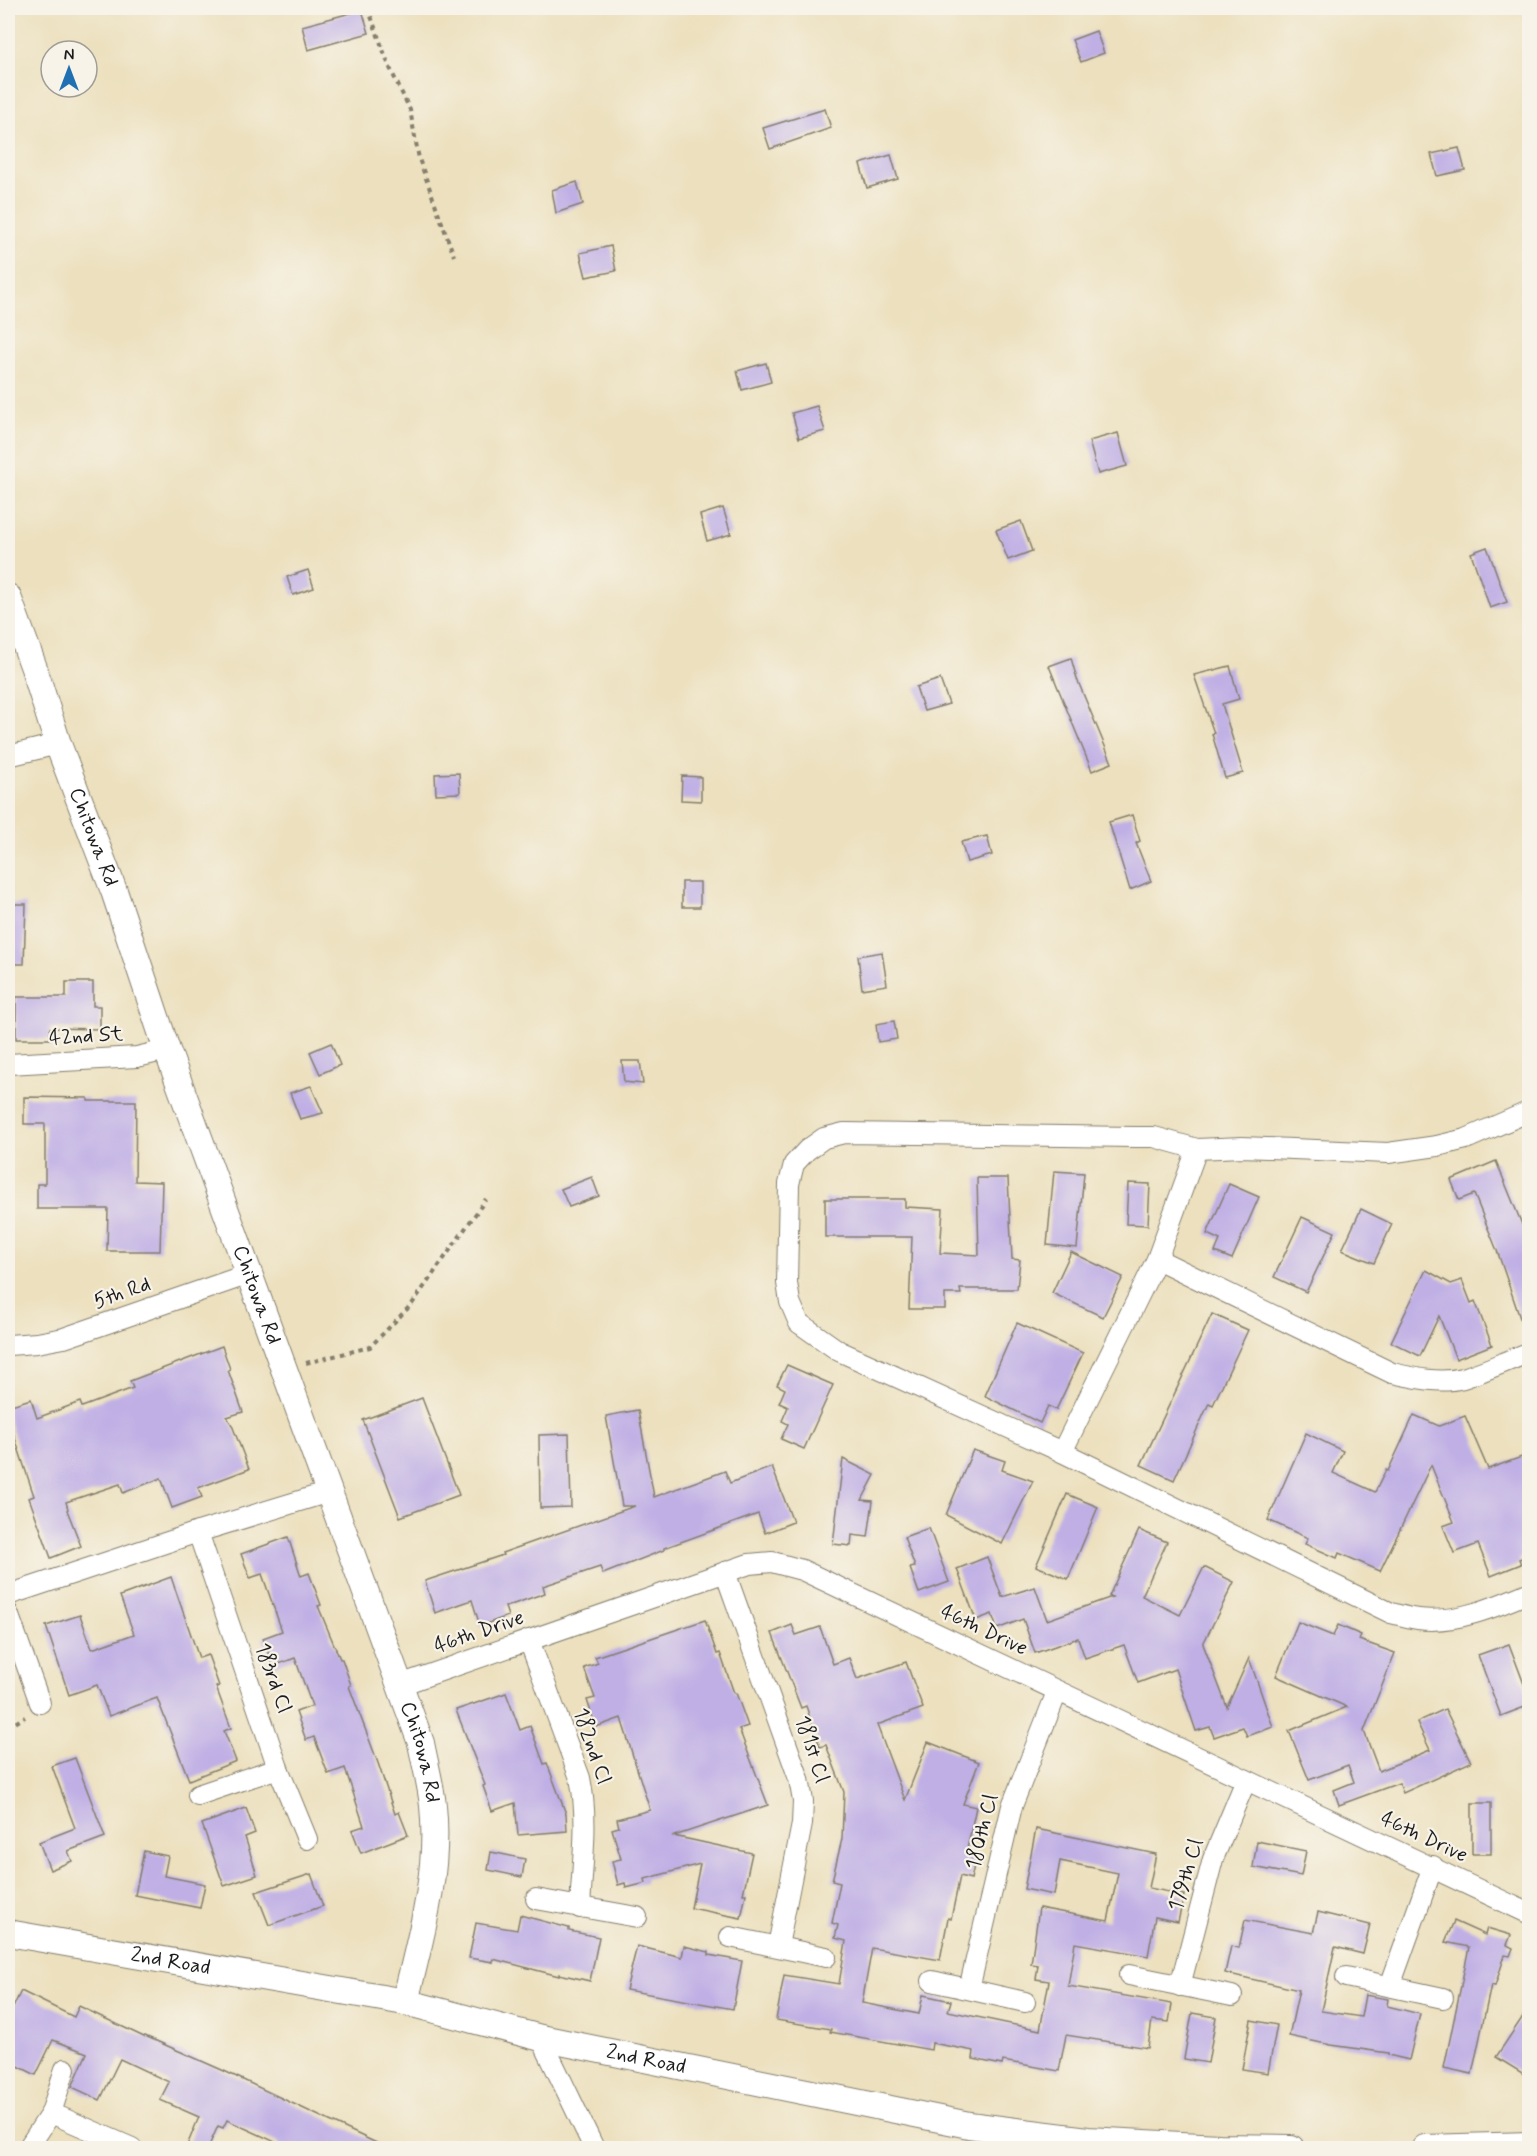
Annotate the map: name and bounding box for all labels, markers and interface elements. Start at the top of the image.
north arrow [39,39,99,99]
text: N [64,45,74,66]
street label: Chitowa Rd [62,784,125,891]
street label: 42nd St [48,1020,124,1052]
street label: Chitowa Rd [226,1241,288,1348]
street label: 5th Rd [90,1270,154,1316]
street label: 46th Drive [936,1598,1032,1662]
street label: 46th Drive [430,1604,528,1660]
street label: 183rd Cl [248,1639,298,1717]
street label: Chitowa Rd [393,1698,447,1804]
street label: 182nd Cl [566,1704,618,1788]
street label: 181st Cl [788,1712,836,1786]
street label: 180th Cl [959,1791,1005,1873]
street label: 46th Drive [1376,1805,1472,1869]
street label: 179th Cl [1162,1835,1210,1915]
street label: 2nd Road [129,1941,213,1982]
street label: 2nd Road [604,2038,688,2081]

